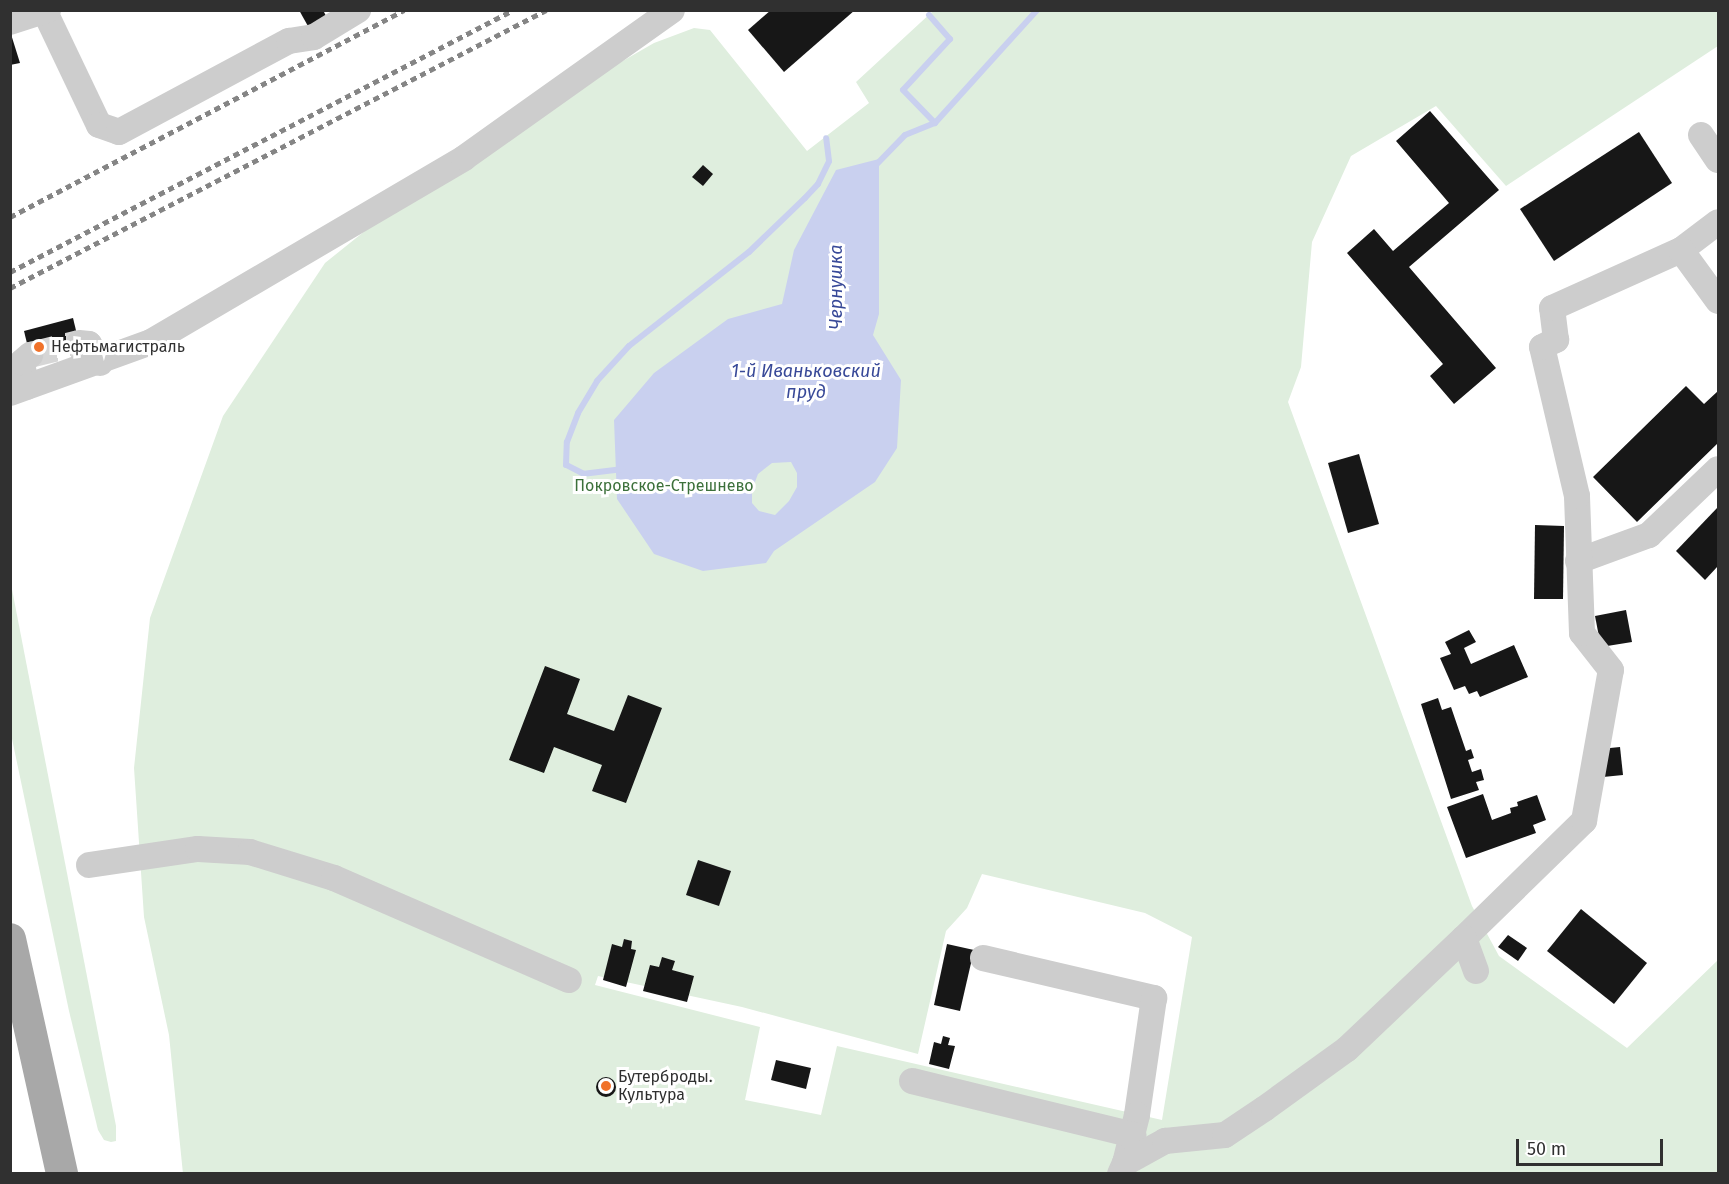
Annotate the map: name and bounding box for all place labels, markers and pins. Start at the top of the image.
place label: Нефтьмагистраль [51,337,185,357]
marker: Нефтьмагистраль [32,340,46,354]
place label: Бутерброды. Культура [618,1067,713,1105]
marker: Бутерброды. Культура [599,1079,613,1093]

